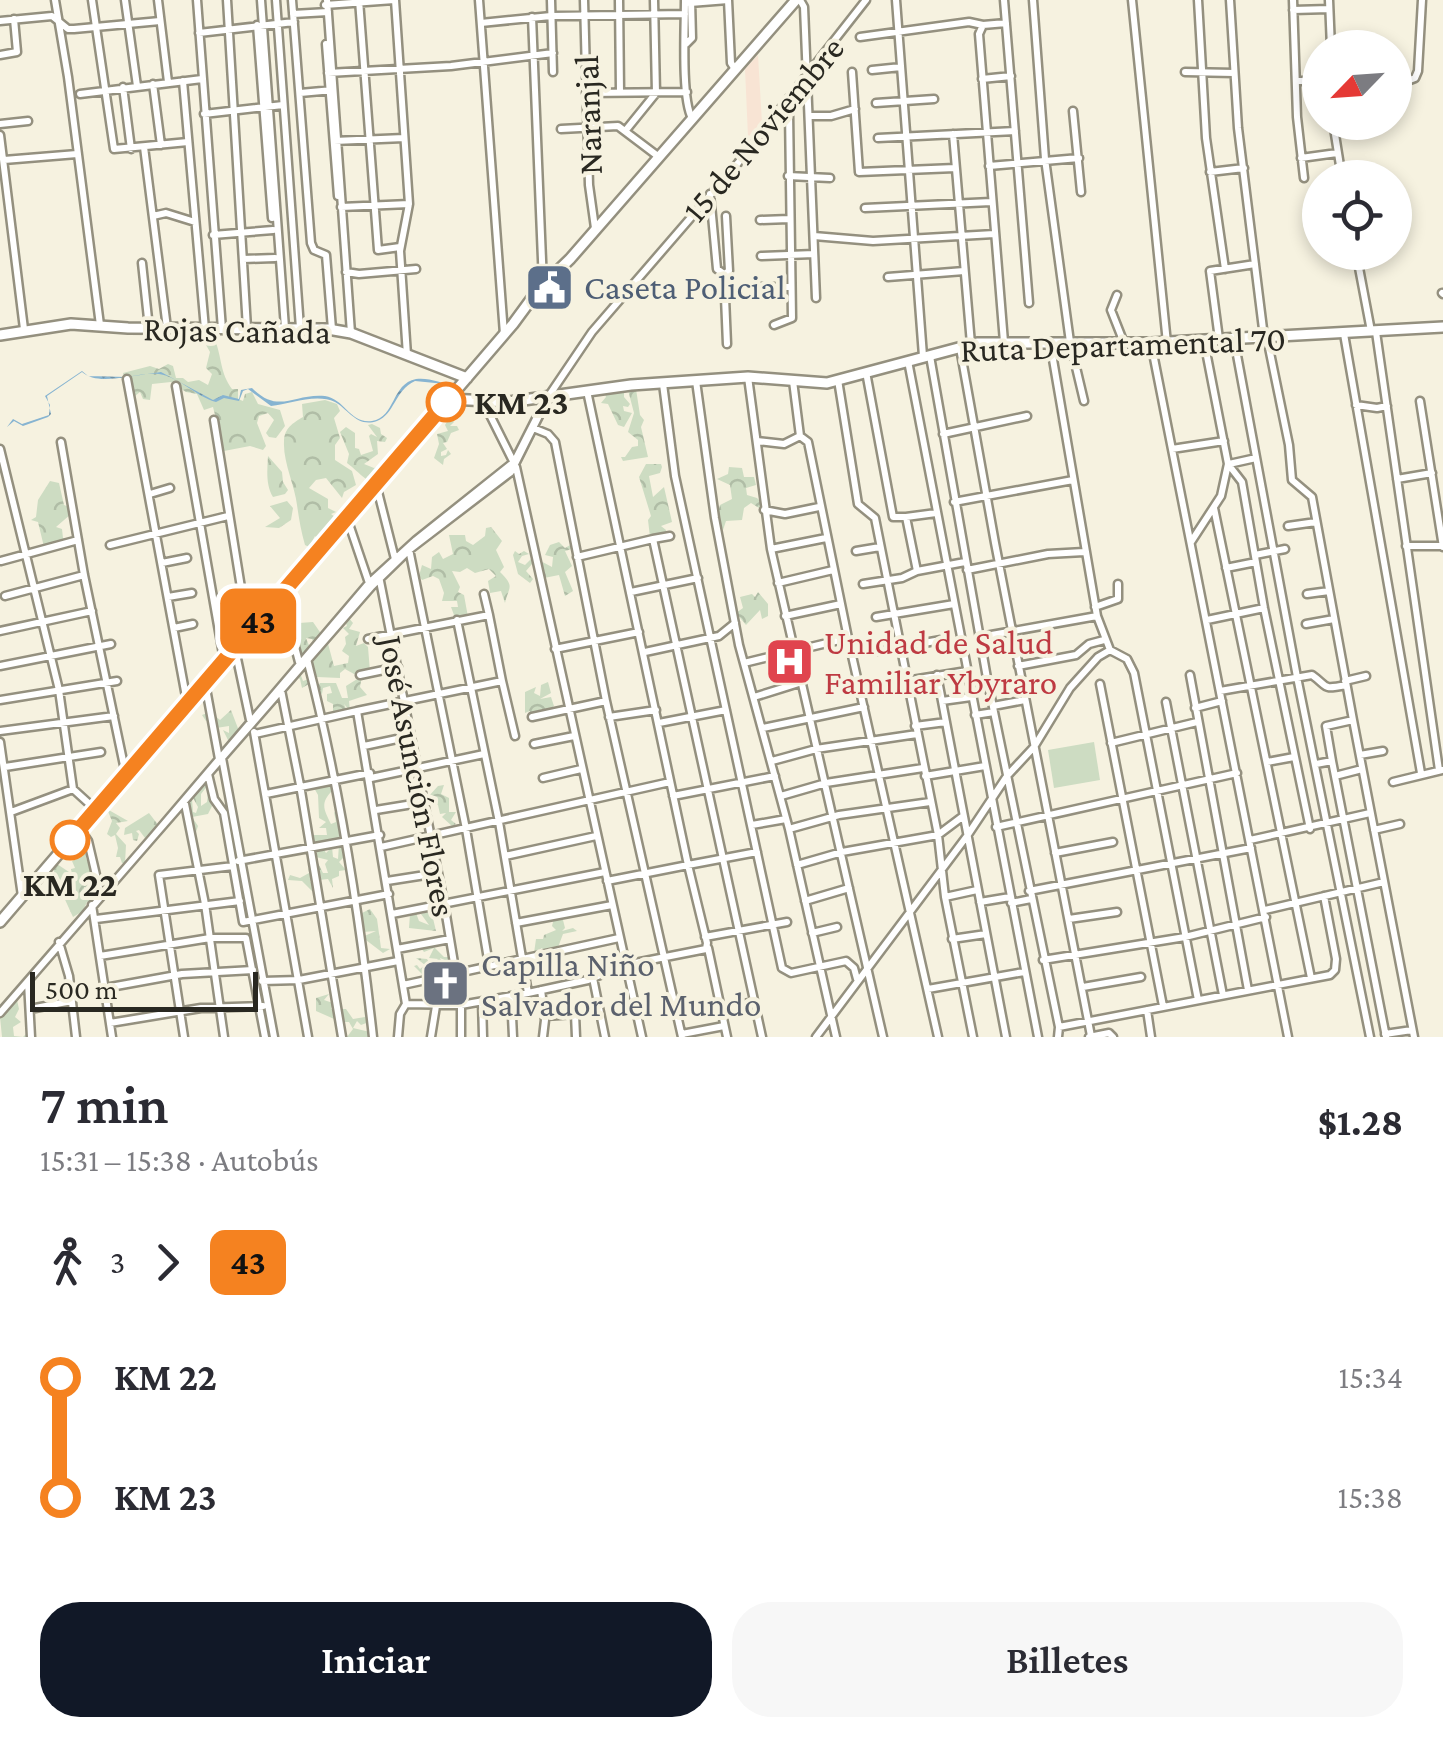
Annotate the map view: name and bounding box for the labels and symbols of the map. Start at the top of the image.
street label: 15 de Noviembre [675,29,852,230]
north arrow [1302,30,1412,140]
street label: Naranjal [567,54,610,176]
public building icon: Caseta Policial [523,261,575,313]
place label: Caseta Policial [584,268,786,307]
street label: Rojas Cañada [143,309,331,352]
street label: Ruta Departamental 70 [959,319,1287,370]
marker: KM 23 [427,383,465,421]
place label: KM 23 [474,383,568,422]
line badge: 43 [213,588,303,654]
place label: Unidad de Salud Familiar Ybyraro [824,623,1057,702]
street label: José Asunción Flores [371,629,464,920]
hospital icon: Unidad de Salud Familiar Ybyraro [763,636,815,688]
marker: KM 22 [51,821,89,859]
place label: KM 22 [23,865,117,904]
place label: Capilla Niño Salvador del Mundo [481,945,761,1024]
church icon: Capilla Niño Salvador del Mundo [420,958,472,1010]
scale bar [30,967,258,1011]

